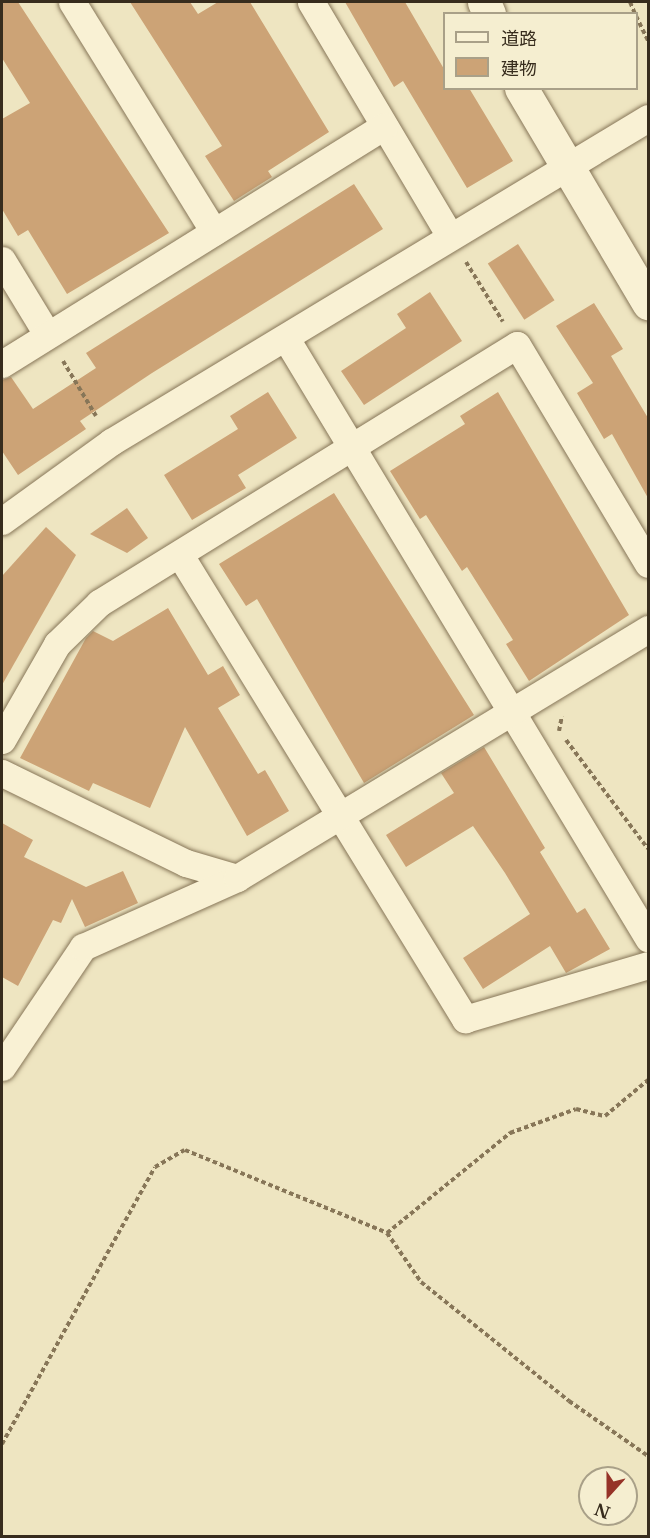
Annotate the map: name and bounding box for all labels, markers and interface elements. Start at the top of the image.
legend [443,12,638,90]
text: 道路 [501,28,537,50]
text: 建物 [501,58,537,80]
north arrow [578,1466,638,1526]
text: N [592,1499,613,1523]

